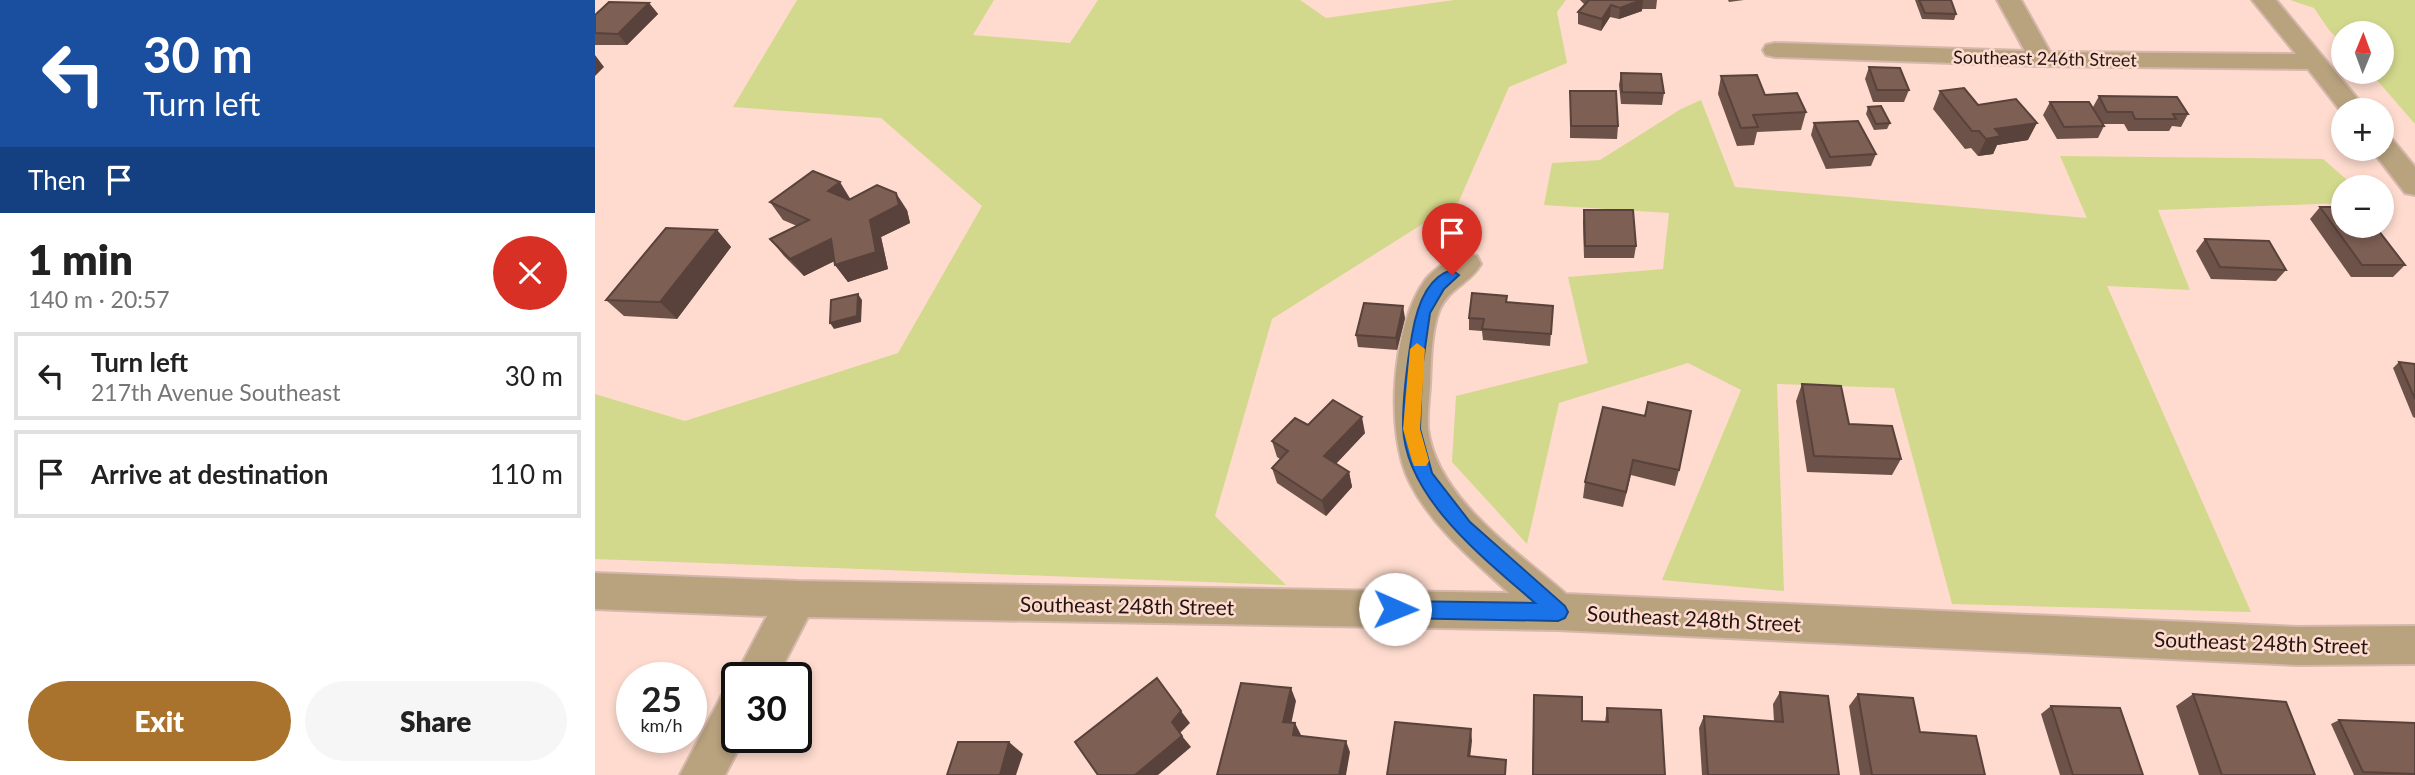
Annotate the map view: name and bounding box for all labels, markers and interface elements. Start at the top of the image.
north arrow [2331,21,2394,84]
map controls [2331,21,2394,238]
text: 30 m [143,25,253,83]
icon: left [28,28,119,119]
street label: Southeast 246th Street [1953,45,2138,71]
text: Turn left [143,84,260,123]
button: + [2331,98,2394,161]
icon: arrive [100,161,138,199]
text: Then [28,164,86,196]
button: − [2331,175,2394,238]
pin [1422,203,1482,275]
icon: arrive [1433,214,1471,252]
text: 1 min [28,234,133,284]
button: close [493,236,567,310]
text: 140 m · 20:57 [28,285,170,313]
text: Turn left [91,346,188,378]
icon: left [32,357,70,395]
text: 30 m [505,360,563,392]
text: 217th Avenue Southeast [91,378,340,406]
icon: arrive [32,455,70,493]
text: Arrive at destination [91,458,328,490]
text: 110 m [490,458,563,490]
position arrow [1358,572,1432,646]
street label: Southeast 248th Street [1020,591,1235,619]
street label: Southeast 248th Street [1586,600,1802,636]
street label: Southeast 248th Street [2154,626,2369,658]
speed limit sign: 30 [721,662,812,753]
text: 25 [641,677,682,719]
button: Exit [28,681,291,761]
button: Share [305,681,567,761]
text: km/h [640,714,683,736]

